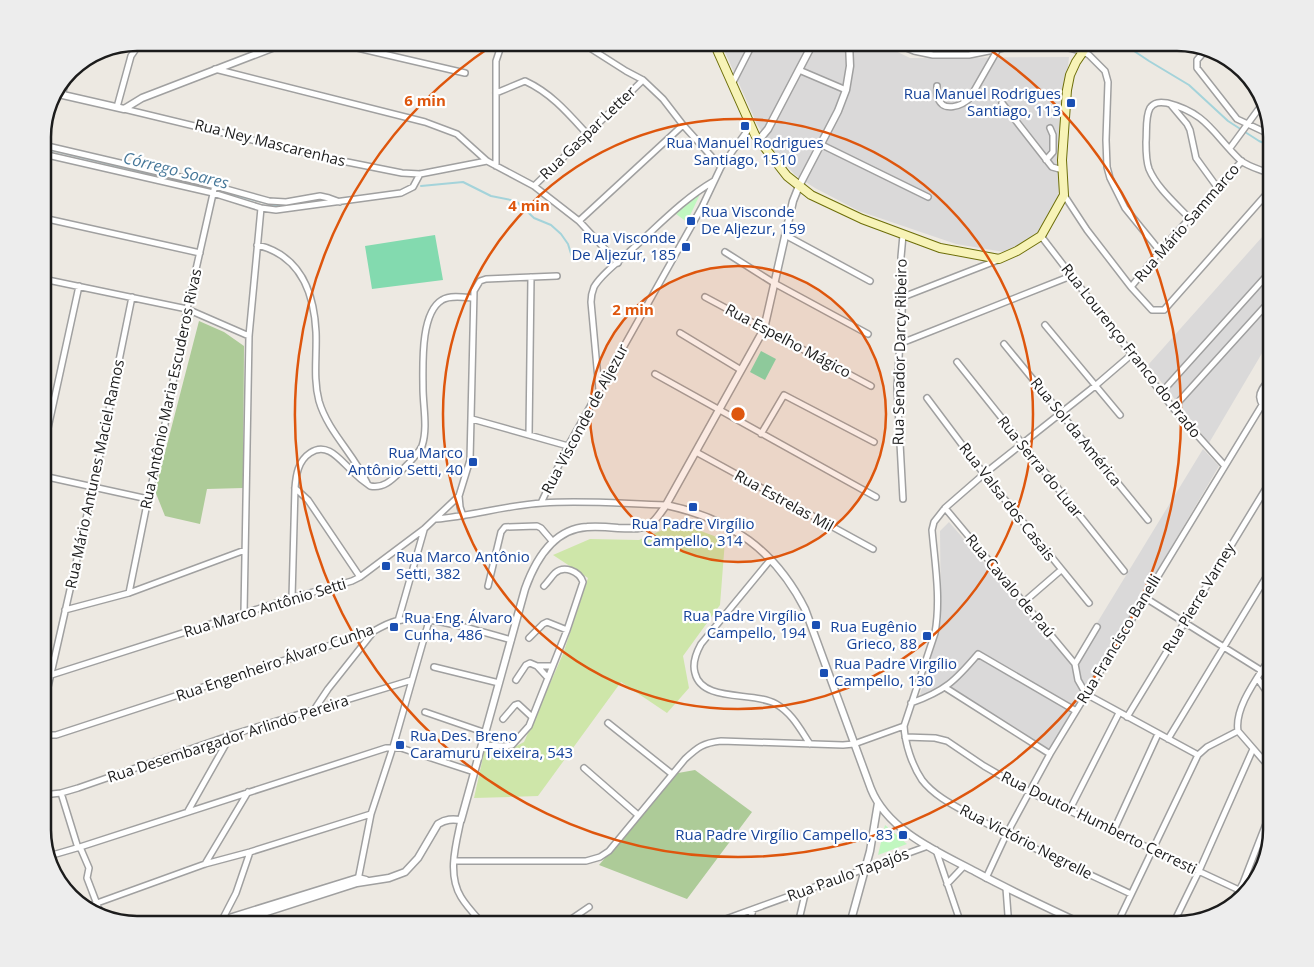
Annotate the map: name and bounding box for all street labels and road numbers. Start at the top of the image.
street label: Rua Gaspar Letter [535,81,640,183]
street label: Rua Ney Mascarenhas [193,114,348,170]
street label: Rua Mário Sammarco [1129,159,1243,286]
street label: Rua Senador Darcy Ribeiro [887,259,911,445]
street label: Rua Lourenço Franco do Prado [1057,259,1206,442]
street label: Rua Antônio Maria Escuderos Rivas [135,267,205,511]
street label: Rua Espelho Mágico [722,299,855,382]
street label: Rua Visconde de Aljezur [536,340,632,497]
street label: Rua Mário Antunes Maciel Ramos [60,357,128,590]
street label: Rua Sol da América [1027,373,1127,490]
street label: Rua Serra do Luar [994,411,1088,521]
street label: Rua Valsa dos Casais [955,438,1060,565]
street label: Rua Estrelas Mil [731,465,838,536]
street label: Rua Cavalo de Paú [962,529,1060,641]
street label: Rua Pierre Varney [1157,538,1239,656]
street label: Rua Francisco Banelli [1072,570,1165,707]
street label: Rua Marco Antônio Setti [181,573,348,641]
street label: Rua Engenheiro Álvaro Cunha [173,619,376,705]
street label: Rua Desembargador Arlindo Pereira [105,690,351,787]
street label: Rua Doutor Humberto Cerresti [998,766,1201,878]
street label: Rua Victório Negrelle [957,799,1096,883]
street label: Rua Paulo Tapajós [784,843,911,905]

